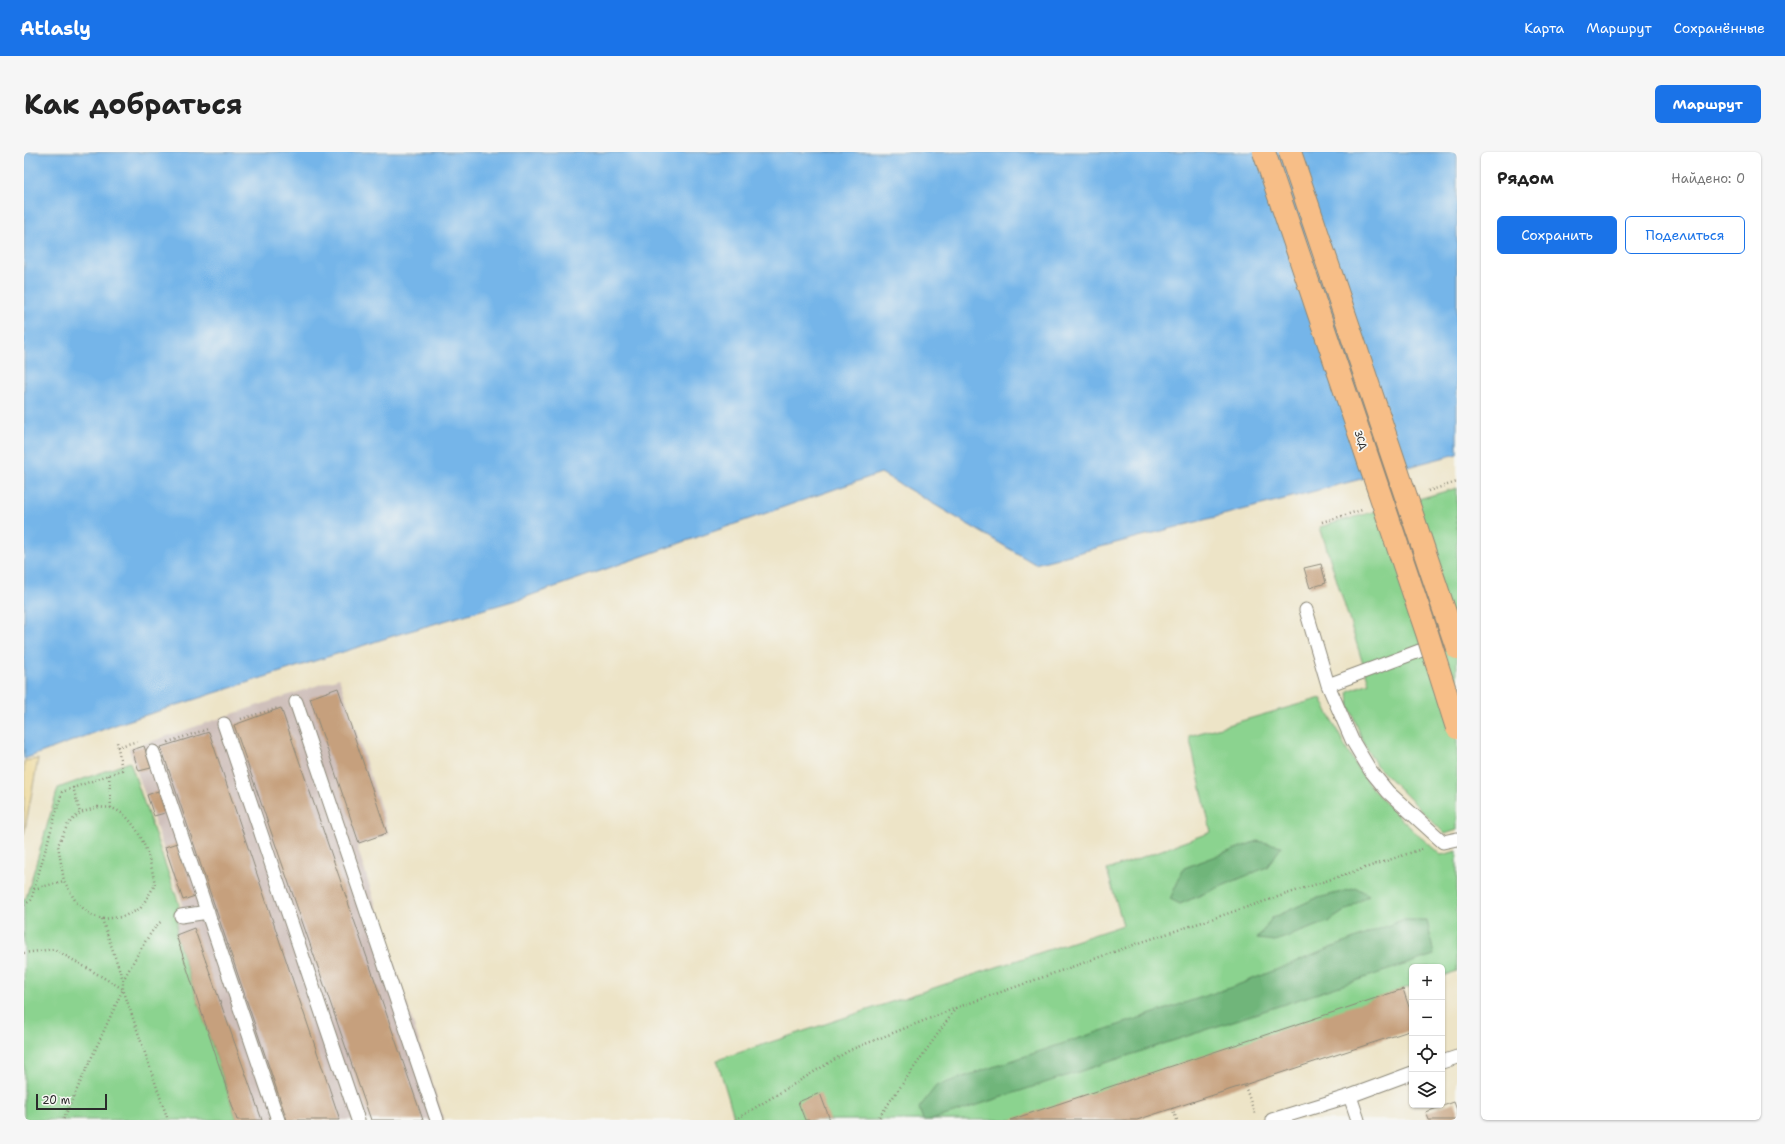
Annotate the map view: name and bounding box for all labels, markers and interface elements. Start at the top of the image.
text: Atlasly [20,16,91,41]
text: Карта [1524,19,1564,37]
text: Маршрут [1586,19,1652,37]
text: Сохранённые [1674,19,1765,37]
text: Как добраться [24,85,243,123]
button: Маршрут [1655,85,1761,123]
text: Рядом [1497,167,1554,189]
text: Найдено: 0 [1671,170,1745,187]
button: Сохранить [1497,216,1617,254]
button: Поделиться [1625,216,1745,254]
street label: ЗСД [1352,429,1370,452]
map controls [1409,964,1445,1108]
button: + [1409,964,1445,1000]
button: − [1409,1000,1445,1036]
button: locate [1409,1036,1445,1072]
button: layers [1409,1072,1445,1108]
scale bar [36,1092,107,1111]
text: 20 m [42,1093,70,1108]

